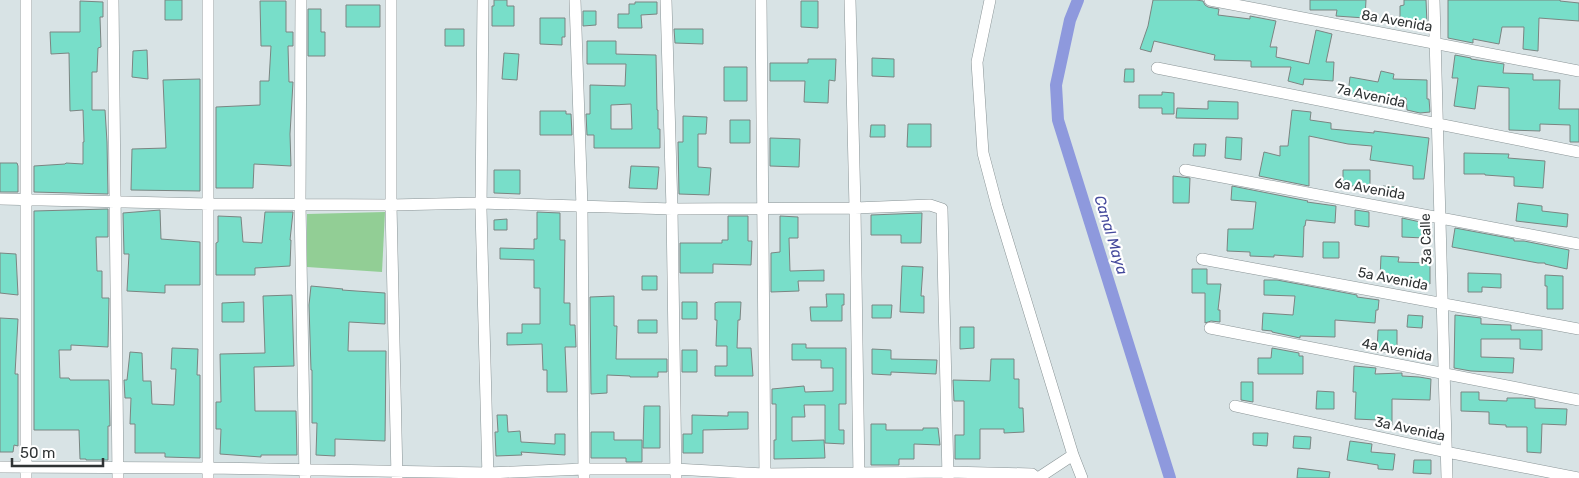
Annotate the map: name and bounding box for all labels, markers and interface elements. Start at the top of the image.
street label: 8a Avenida [1360,6,1434,36]
street label: 7a Avenida [1335,80,1407,112]
street label: 6a Avenida [1333,174,1407,204]
water label: Canal Maya [1090,193,1132,277]
street label: 3a Calle [1417,213,1435,265]
street label: 5a Avenida [1356,264,1430,294]
street label: 4a Avenida [1360,335,1434,365]
street label: 3a Avenida [1373,413,1447,445]
scale bar [12,436,104,468]
text: 50 m [20,444,55,462]

